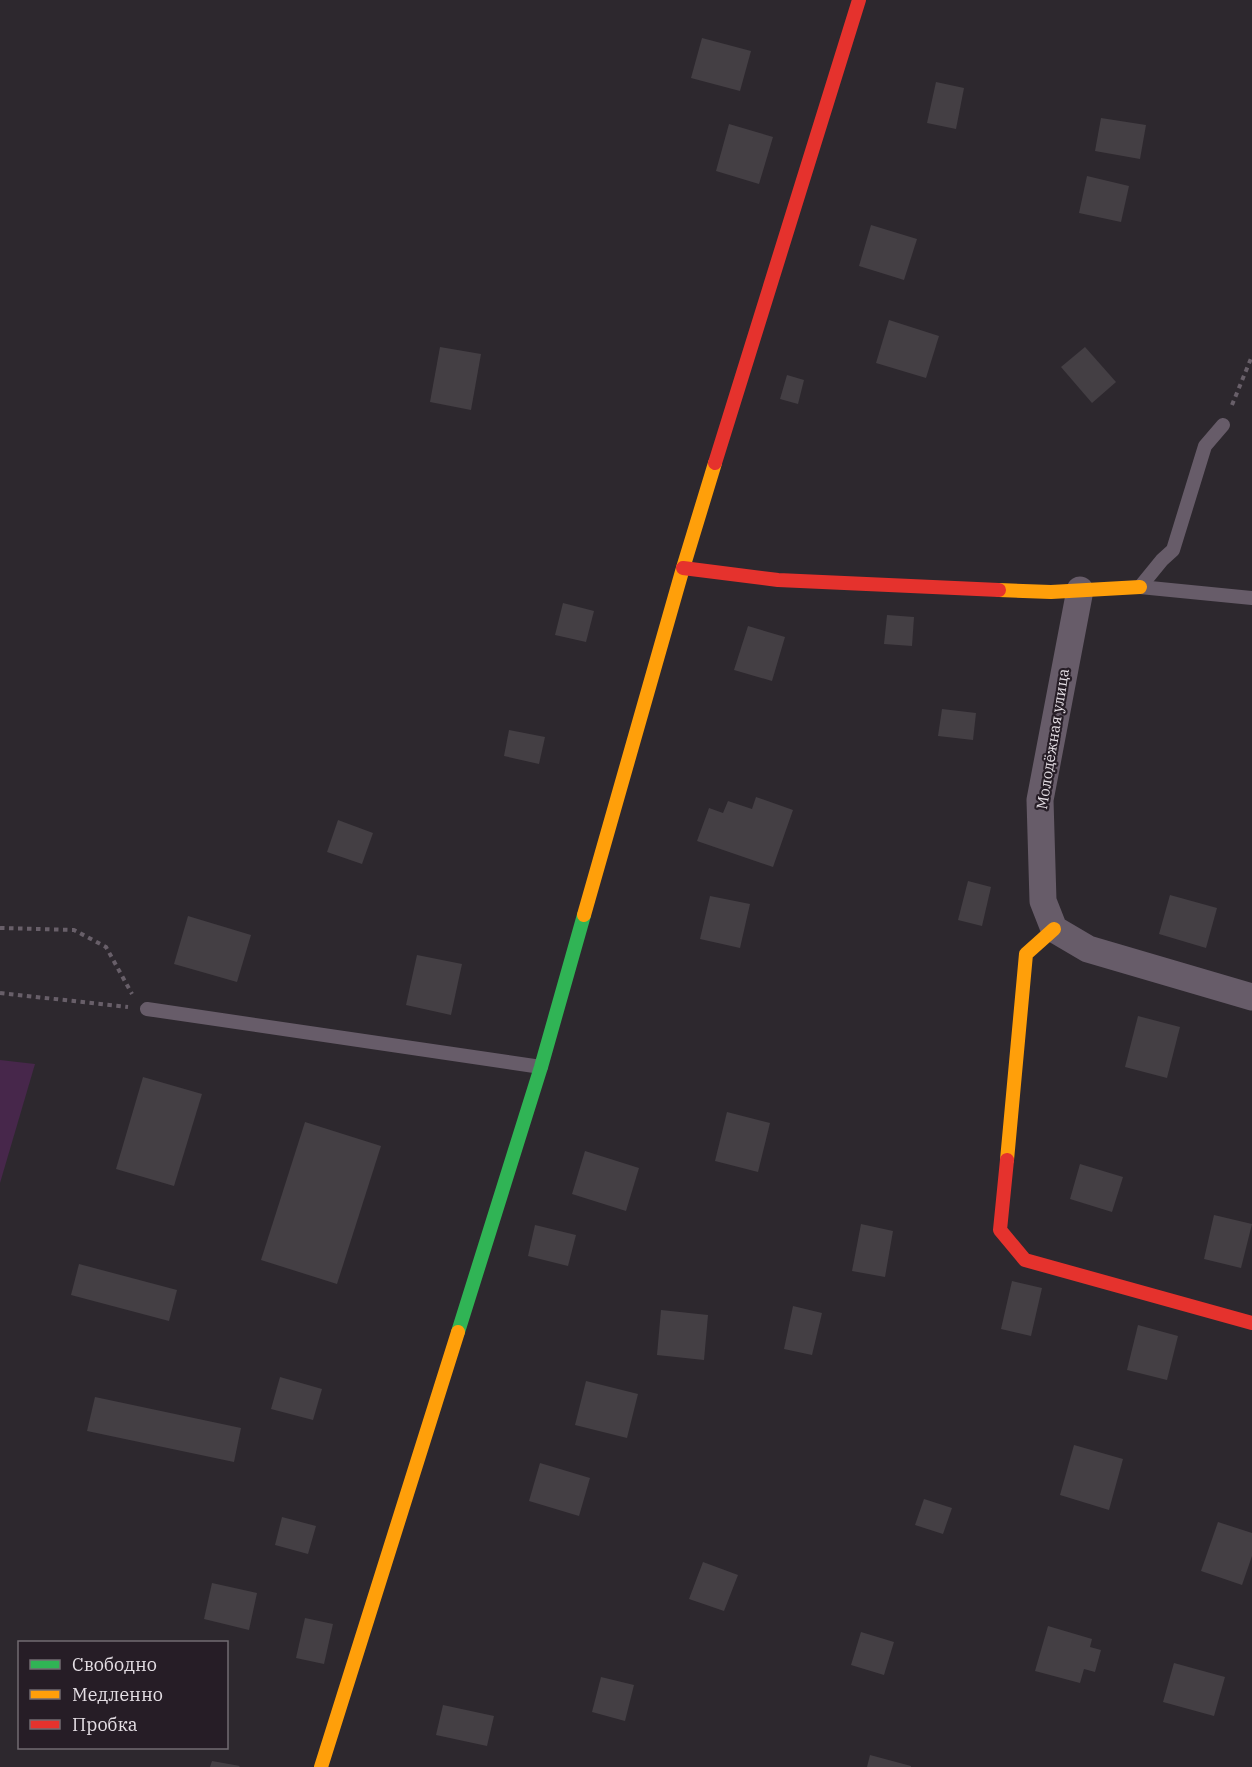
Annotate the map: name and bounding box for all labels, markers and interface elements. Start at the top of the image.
street label: Молодёжная улица [1032,667,1073,811]
legend [18,1641,228,1749]
text: Свободно [72,1653,157,1676]
text: Медленно [72,1683,163,1706]
text: Пробка [72,1713,138,1736]

